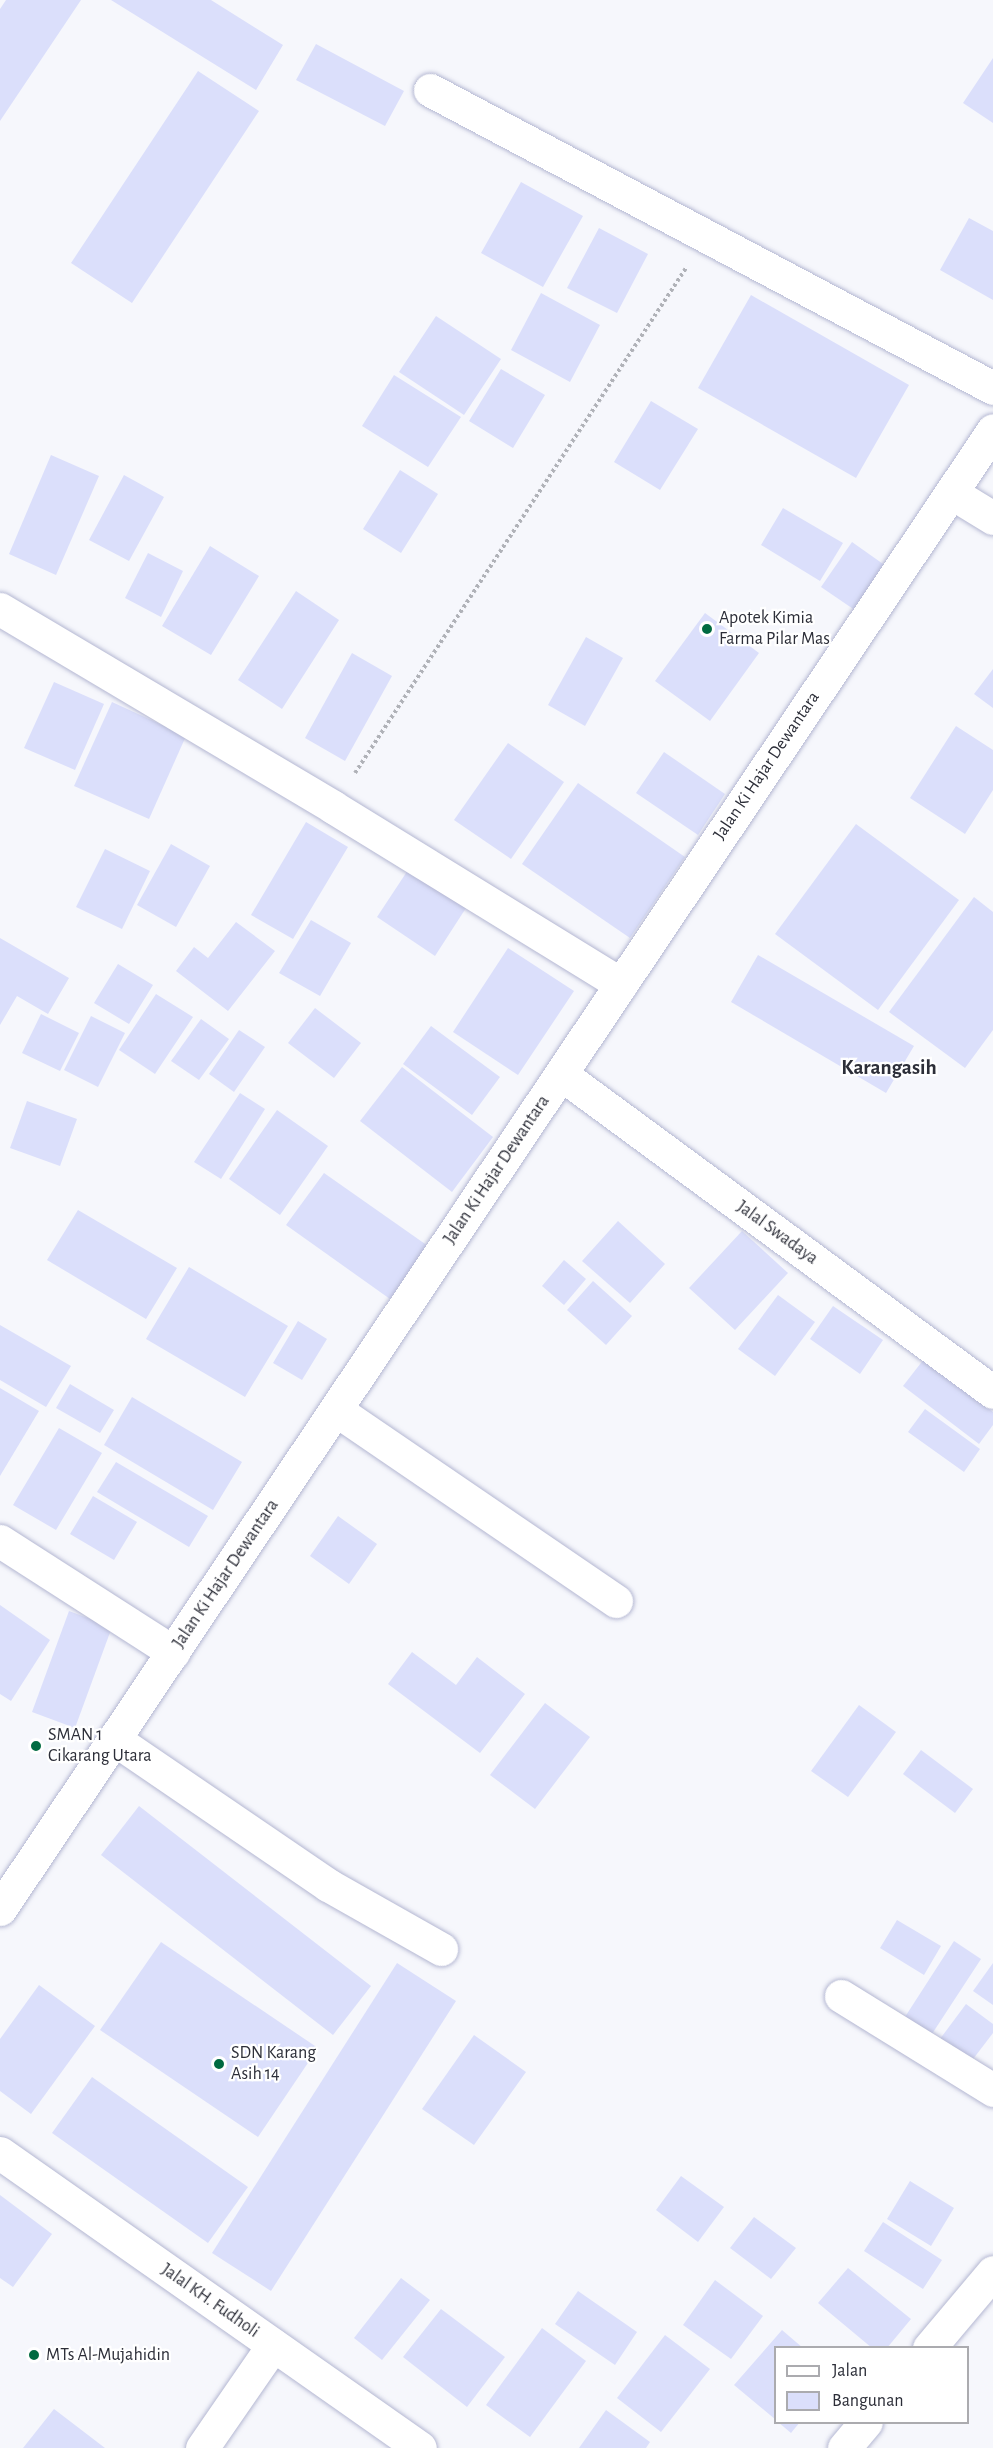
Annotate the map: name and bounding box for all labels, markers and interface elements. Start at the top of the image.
place label: Apotek Kimia Farma Pilar Mas [719,608,830,650]
marker: Apotek Kimia Farma Pilar Mas [700,622,714,636]
street label: Jalan Ki Hajar Dewantara [709,688,825,844]
district label: Karangasih [841,1055,937,1081]
street label: Jalan Ki Hajar Dewantara [439,1092,555,1248]
street label: Jalal Swadaya [732,1196,822,1270]
street label: Jalan Ki Hajar Dewantara [168,1496,284,1652]
place label: SMAN 1 Cikarang Utara [48,1725,152,1768]
marker: SMAN 1 Cikarang Utara [29,1739,43,1753]
place label: SDN Karang Asih 14 [231,2043,316,2086]
marker: SDN Karang Asih 14 [212,2057,226,2071]
street label: Jalal KH. Fudholi [157,2259,263,2343]
place label: MTs Al-Mujahidin [46,2344,170,2366]
legend [774,2346,969,2424]
marker: MTs Al-Mujahidin [27,2348,41,2362]
text: Jalan [832,2362,867,2380]
text: Bangunan [832,2392,904,2410]

